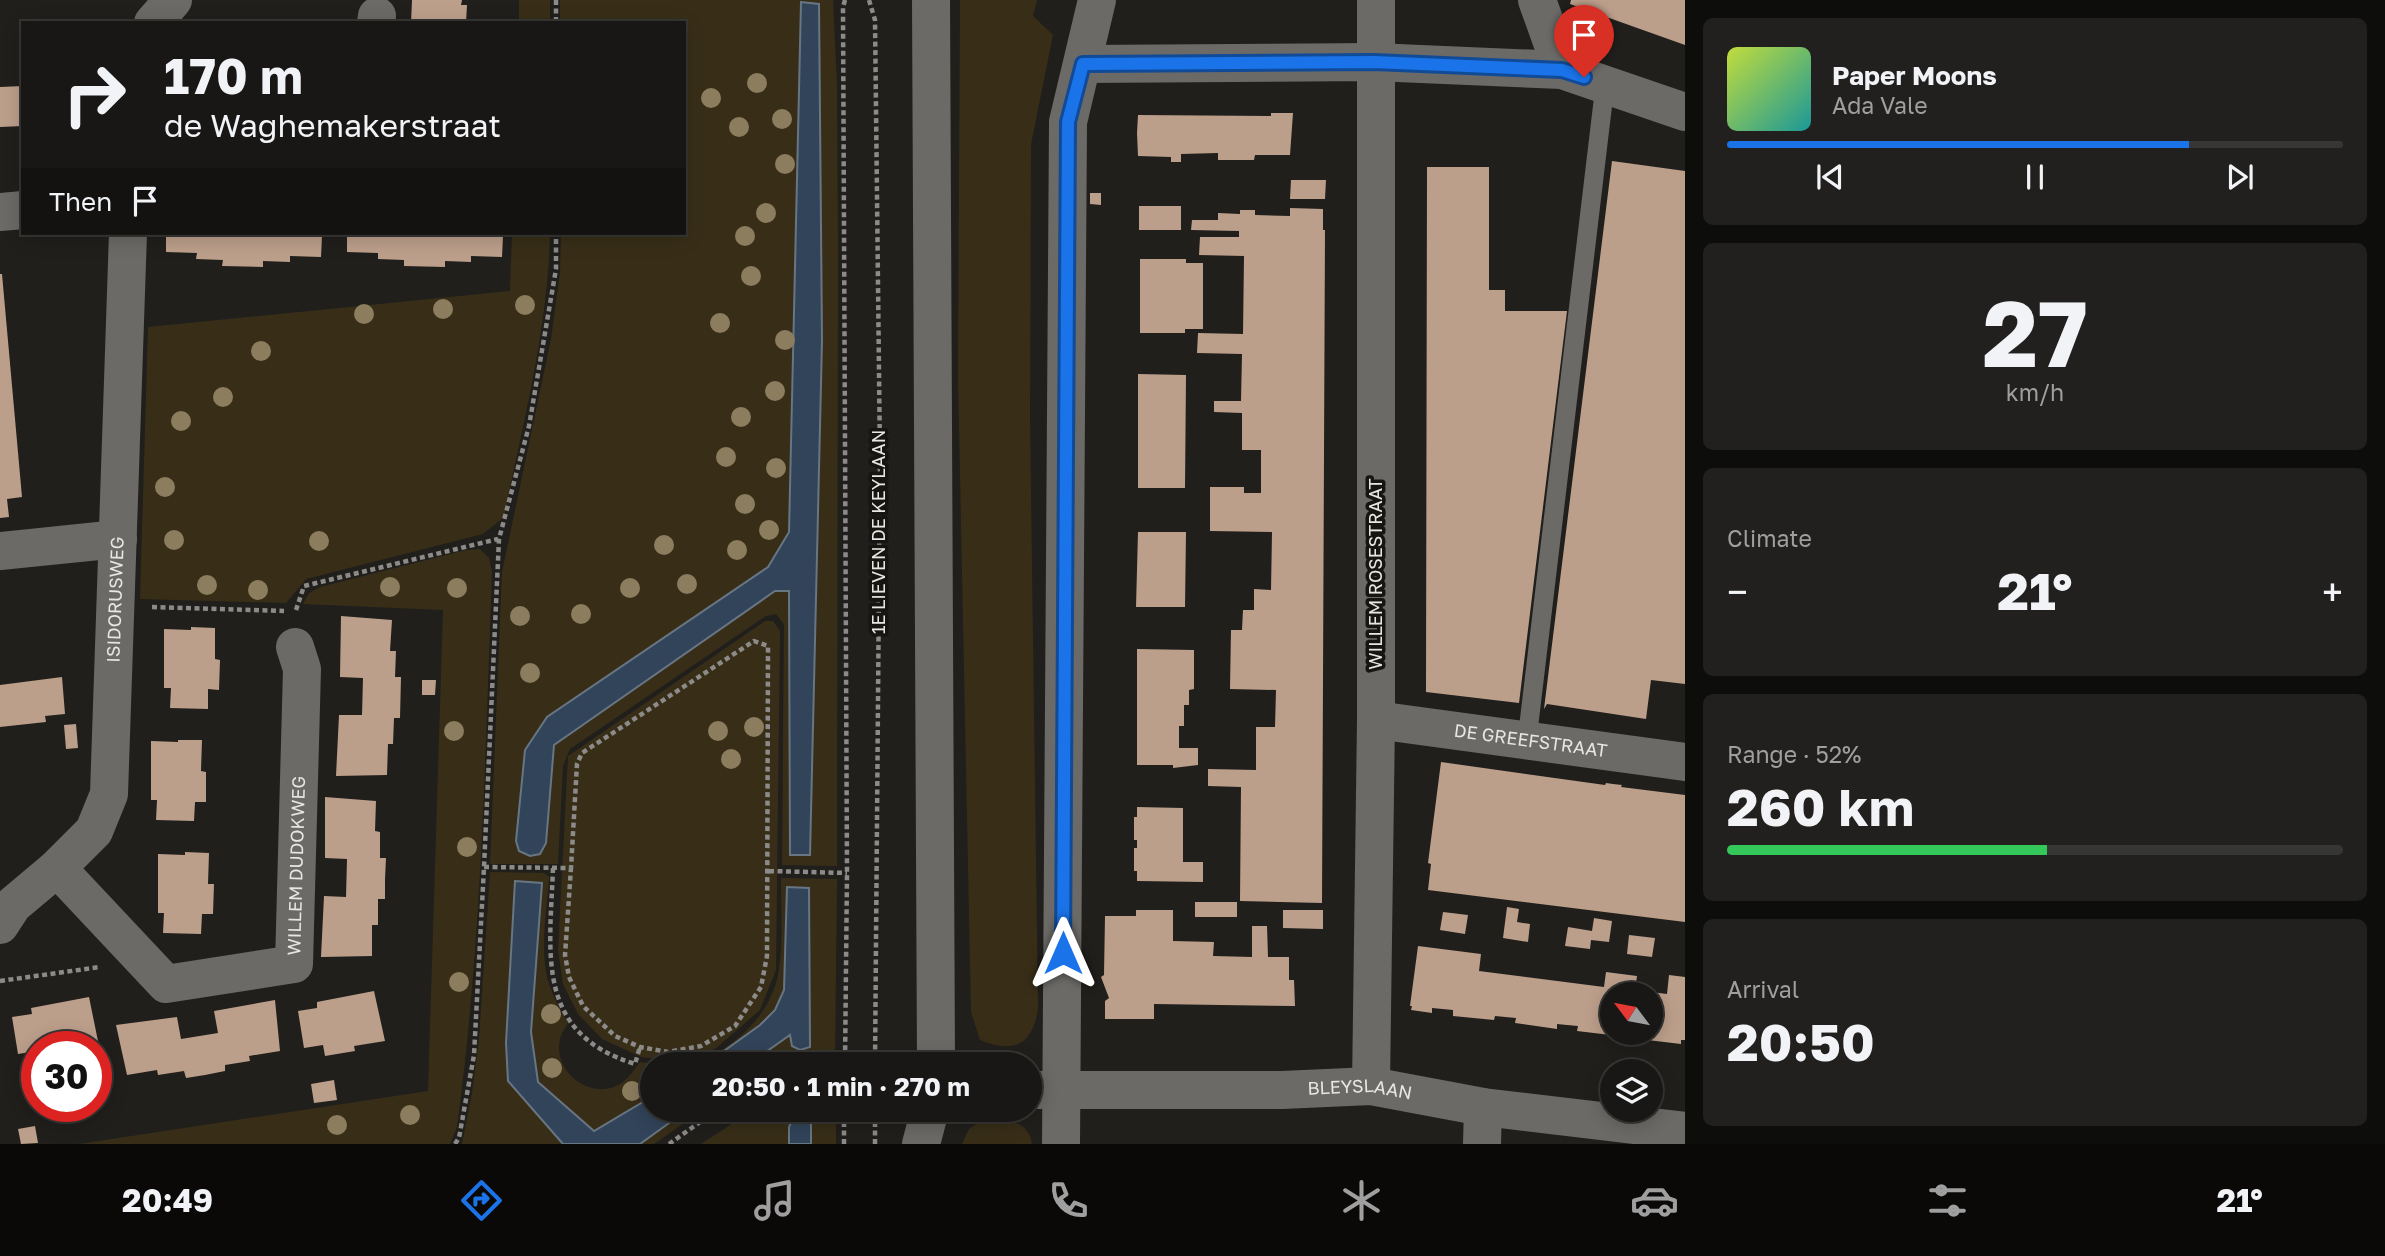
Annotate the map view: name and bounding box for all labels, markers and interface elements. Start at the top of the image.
pin [1554,5,1614,77]
icon: arrive [1565,16,1603,54]
text: 170 m [164,46,303,105]
icon: right [49,49,140,140]
text: Paper Moons [1832,60,1997,91]
text: Ada Vale [1832,91,1928,119]
text: de Waghemakerstraat [164,106,501,144]
icon: previous [1811,158,1849,196]
icon: pause [2016,158,2054,196]
icon: next [2221,158,2259,196]
icon: arrive [126,182,164,220]
text: Then [49,186,112,217]
text: 27 [1982,278,2088,387]
text: km/h [2006,378,2064,406]
street label: 1E LIEVEN DE KEYLAAN [867,430,889,634]
street label: WILLEM ROSESTRAAT [1364,478,1386,670]
text: Climate [1727,524,1812,552]
street label: ISIDORUSWEG [101,536,128,663]
text: 21° [1997,559,2073,621]
text: − [1727,569,1748,614]
text: + [2322,569,2343,614]
street label: DE GREEFSTRAAT [1453,719,1609,761]
text: Range · 52% [1727,740,1861,768]
text: 260 km [1727,775,1914,837]
street label: WILLEM DUDOKWEG [282,776,309,956]
position arrow [1026,916,1100,990]
text: Arrival [1727,975,1799,1003]
north arrow [1600,982,1662,1045]
map controls [1600,982,1663,1122]
text: 20:50 [1727,1010,1875,1072]
speed limit sign: 30 [21,1031,112,1122]
button: layers [1600,1059,1663,1122]
text: 20:50 · 1 min · 270 m [712,1071,970,1102]
street label: BLEYSLAAN [1307,1074,1414,1103]
icon: directions [457,1176,506,1225]
icon: music [750,1176,799,1225]
icon: phone [1044,1176,1093,1225]
icon: climate [1337,1176,1386,1225]
icon: car [1630,1176,1679,1225]
icon: filters [1923,1176,1972,1225]
text: 20:49 [122,1181,213,1219]
text: 21° [2217,1181,2263,1219]

